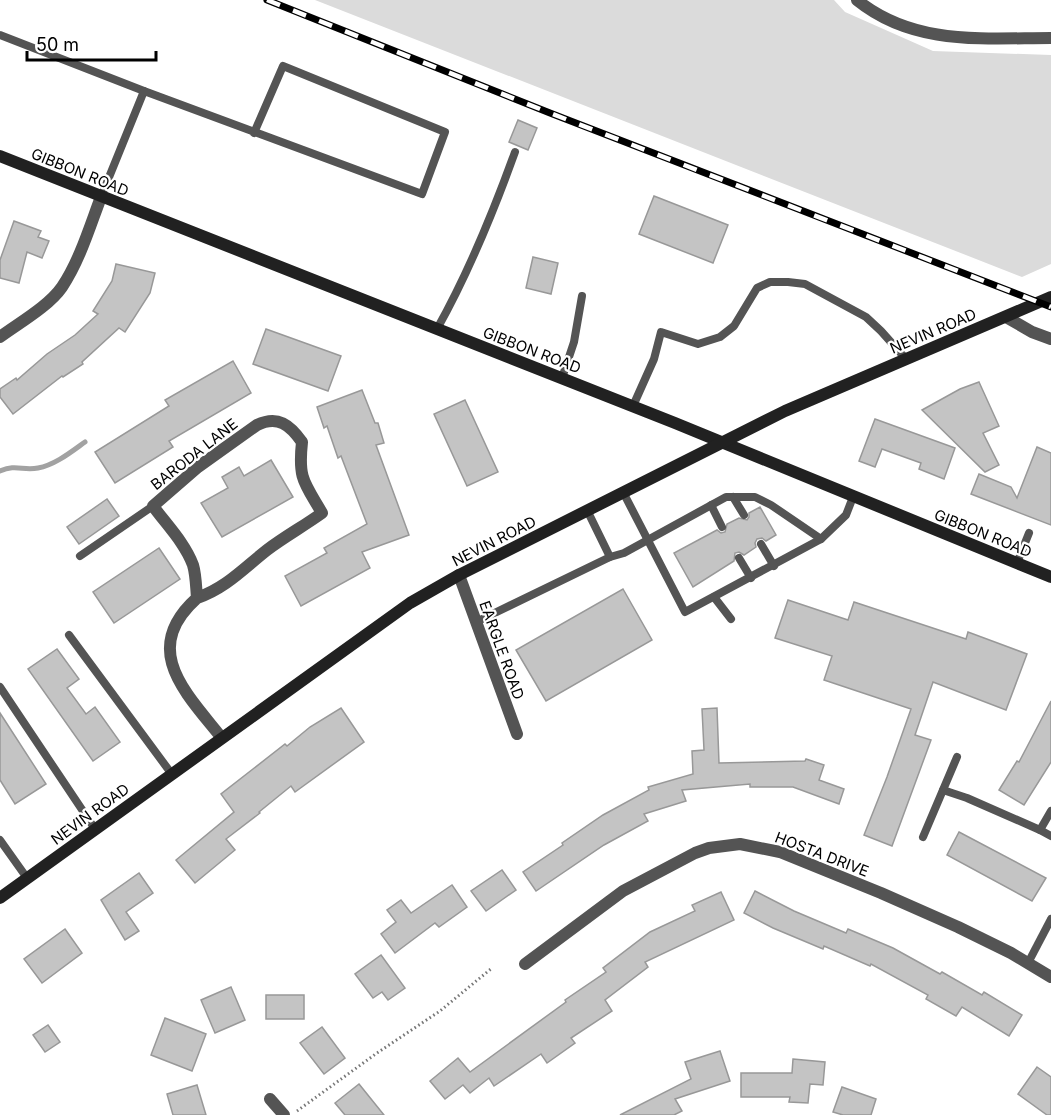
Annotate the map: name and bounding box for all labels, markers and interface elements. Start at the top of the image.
scale bar [27,24,156,62]
text: 50 m [36,34,79,55]
street label: GIBBON ROAD [28,144,132,200]
street label: NEVIN ROAD [887,304,979,358]
street label: GIBBON ROAD [480,323,584,377]
street label: BARODA LANE [147,414,241,494]
street label: GIBBON ROAD [931,505,1035,561]
street label: NEVIN ROAD [449,512,539,570]
street label: EARGLE ROAD [475,598,529,702]
street label: NEVIN ROAD [47,779,133,849]
street label: HOSTA DRIVE [772,827,872,881]

